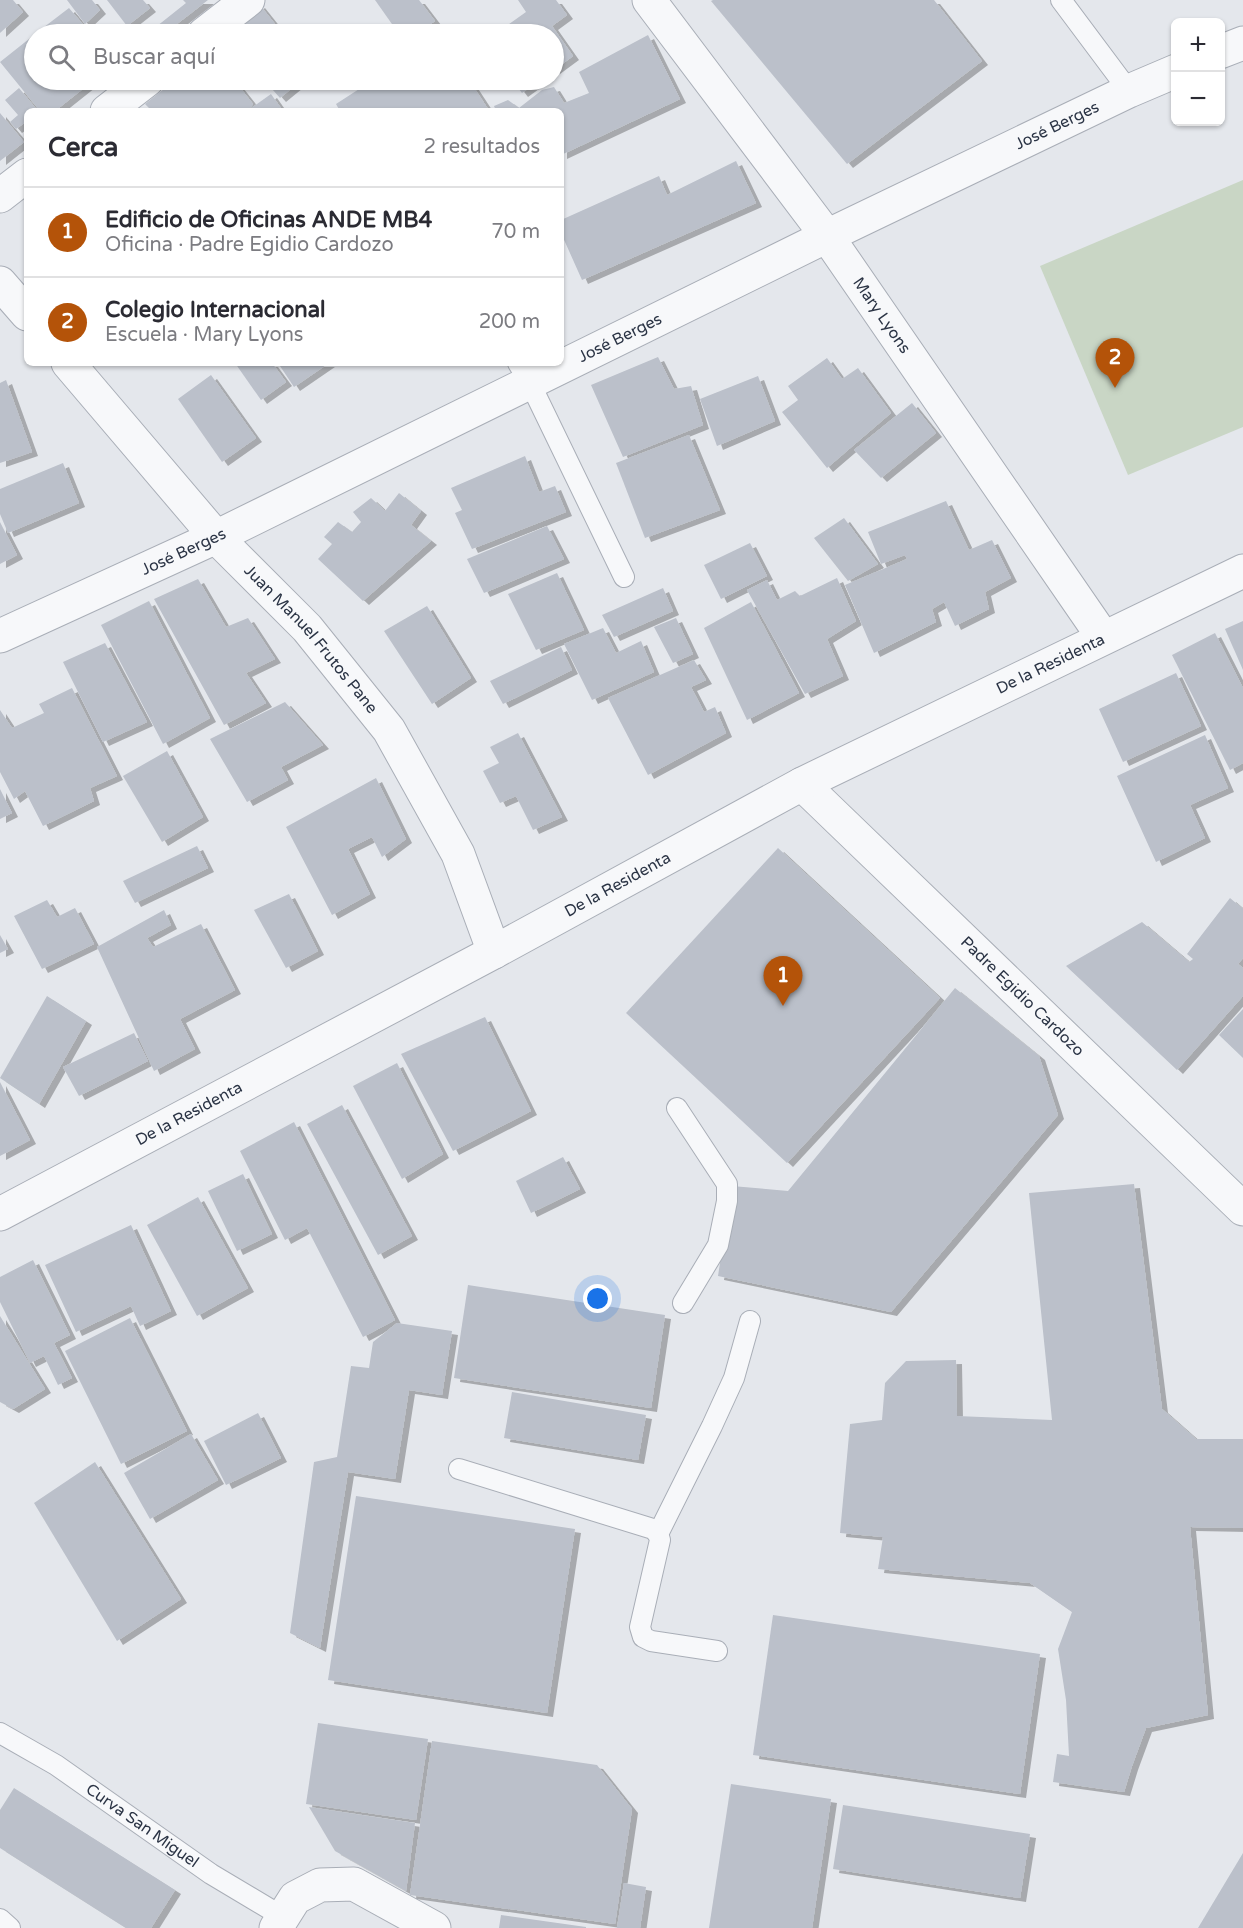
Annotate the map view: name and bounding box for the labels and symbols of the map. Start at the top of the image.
street label: José Berges [1012,97,1102,154]
street label: Mary Lyons [848,273,915,357]
street label: José Berges [575,309,665,367]
pin: 2 [1096,338,1134,388]
street label: José Berges [138,524,229,580]
street label: Juan Manuel Frutos Pane [240,561,382,718]
street label: De la Residenta [993,629,1108,699]
street label: De la Residenta [561,848,674,922]
street label: Padre Egidio Cardozo [956,932,1088,1061]
pin: 1 [764,956,802,1006]
street label: De la Residenta [132,1077,246,1150]
your location [583,1284,612,1313]
street label: Curva San Miguel [82,1779,203,1872]

